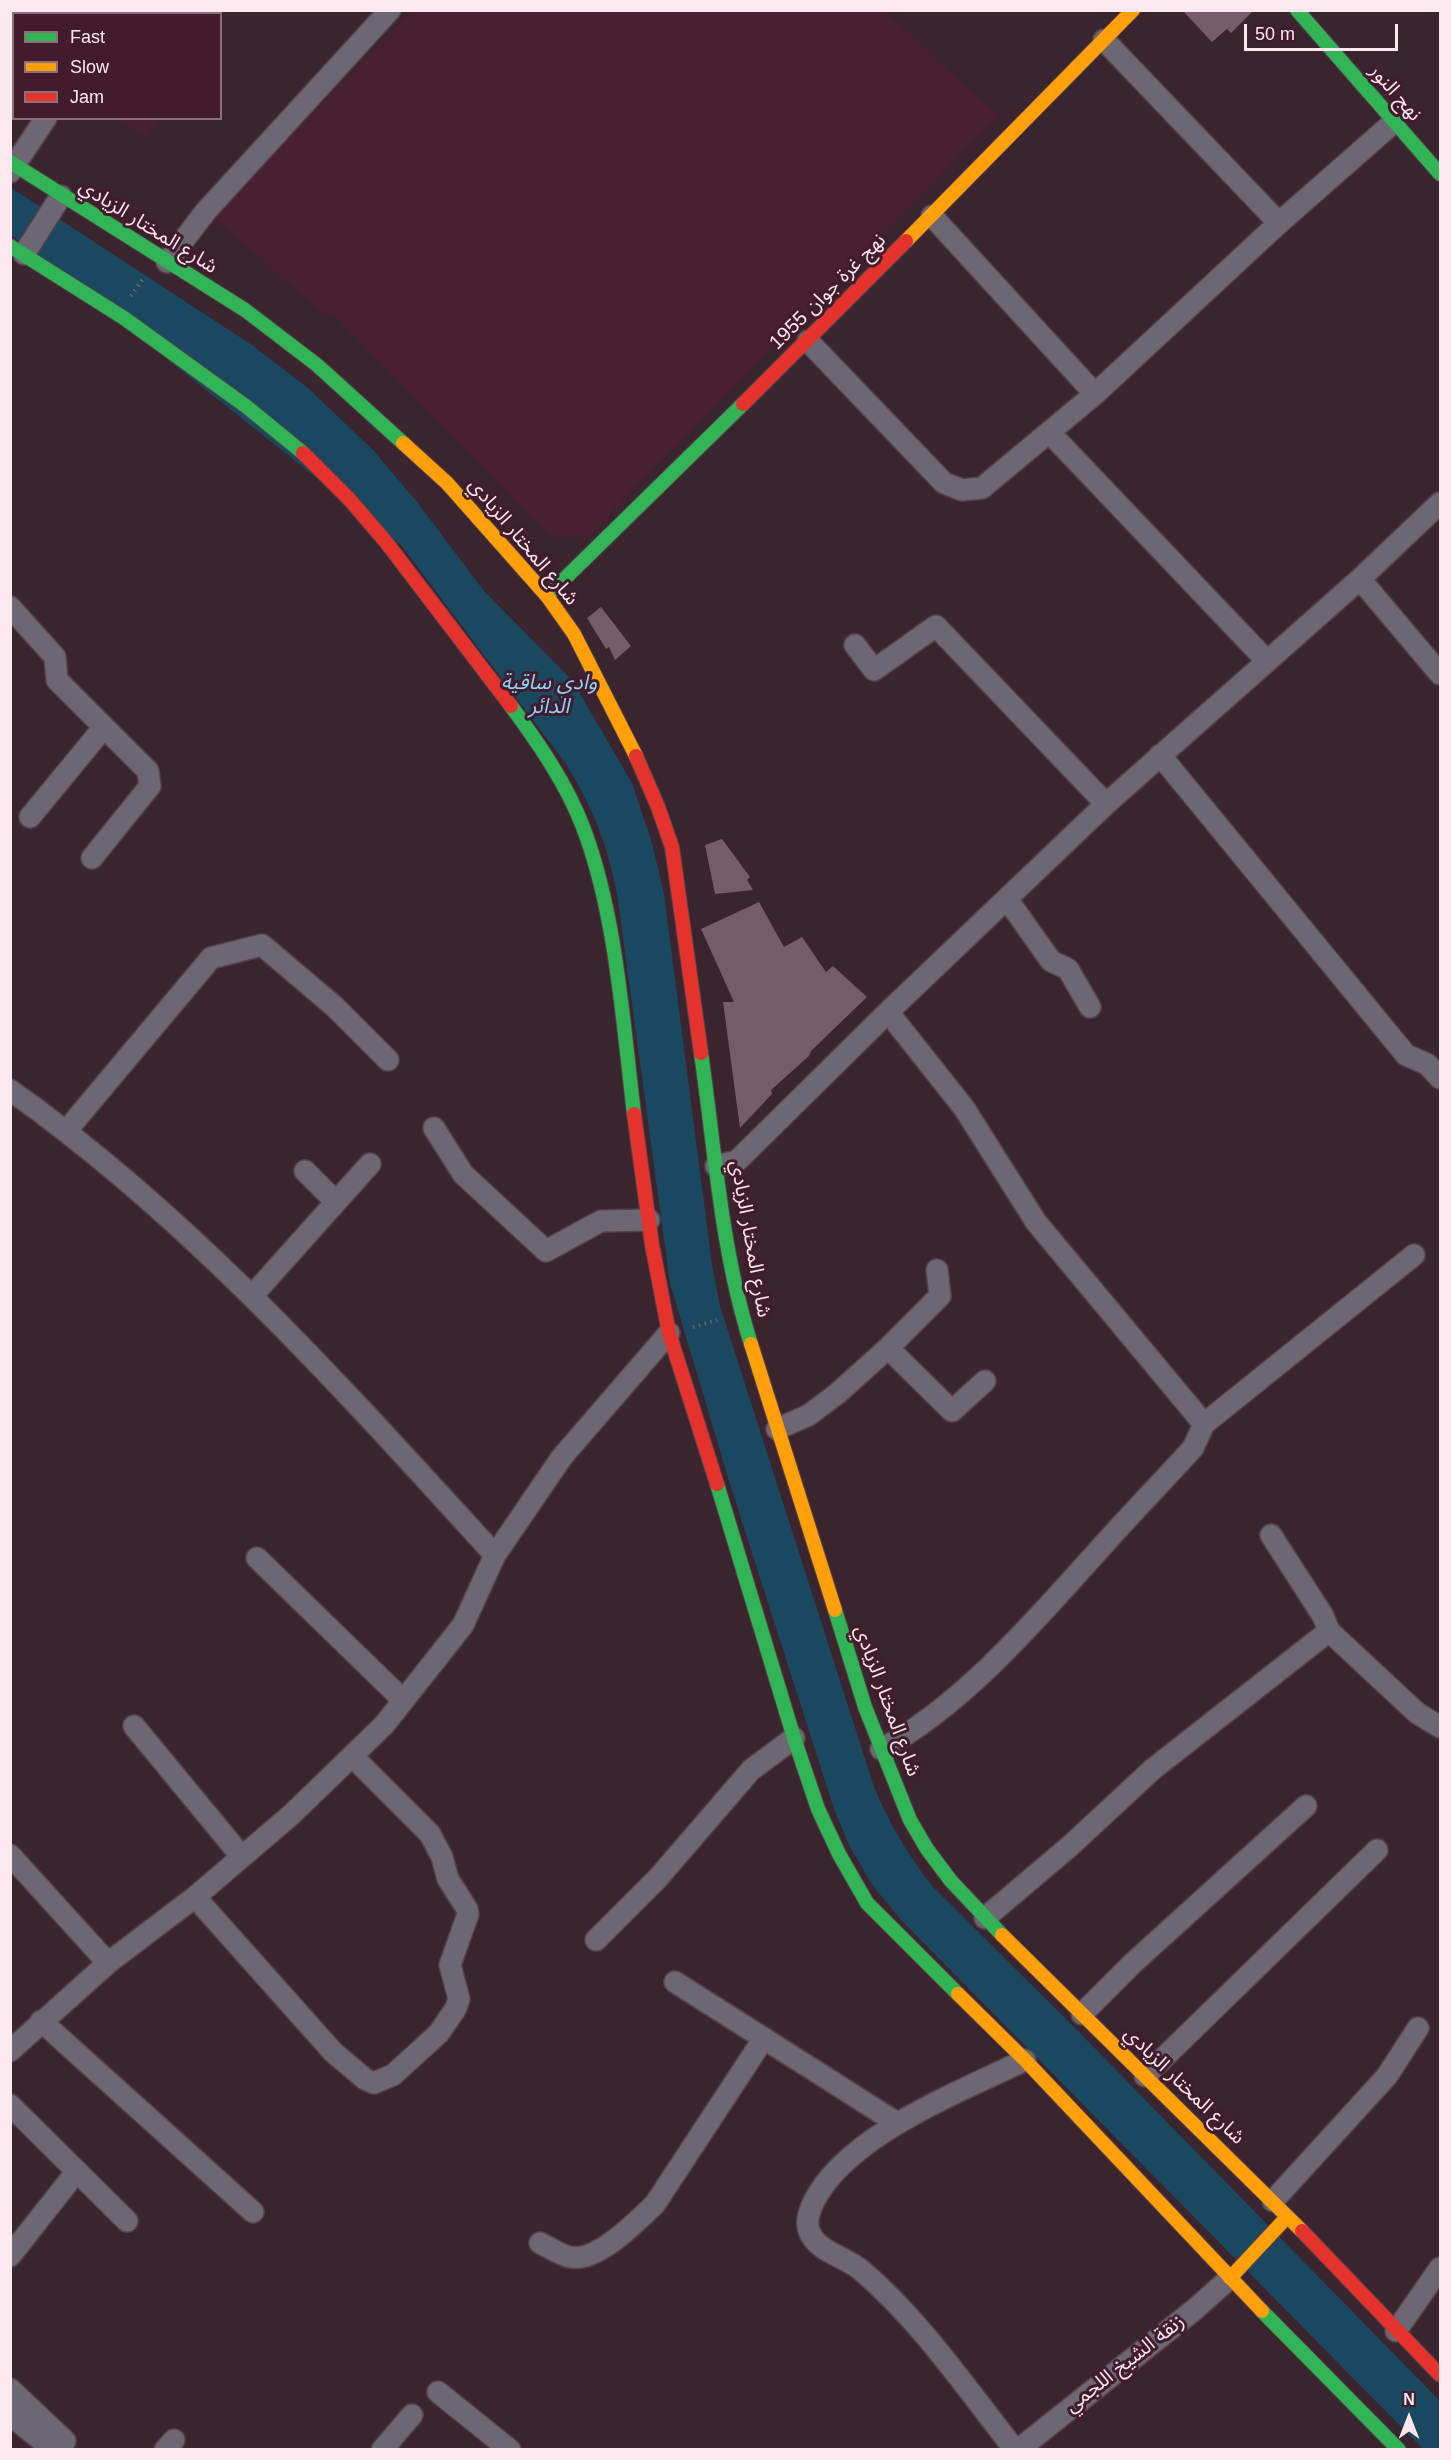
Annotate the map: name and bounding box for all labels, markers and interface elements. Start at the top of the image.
legend [12,12,222,120]
scale bar [1247,12,1402,50]
text: 50 m [1255,24,1295,44]
text: Fast [70,27,105,47]
text: Slow [70,57,109,77]
street label: نهج النور [1364,60,1426,126]
text: Jam [70,87,104,107]
street label: شارع المختار الزيادي [74,175,222,279]
street label: نهج غرة جوان 1955 [765,229,891,355]
street label: شارع المختار الزيادي [463,473,583,611]
water label: وادي ساقية الدائر [501,670,597,720]
street label: شارع المختار الزيادي [724,1159,776,1319]
street label: شارع المختار الزيادي [849,1622,925,1780]
street label: شارع المختار الزيادي [1119,2022,1249,2150]
street label: زنقة الشيخ اللجمي [1060,2310,1190,2418]
north arrow [1379,2388,1439,2448]
text: N [1403,2391,1415,2408]

